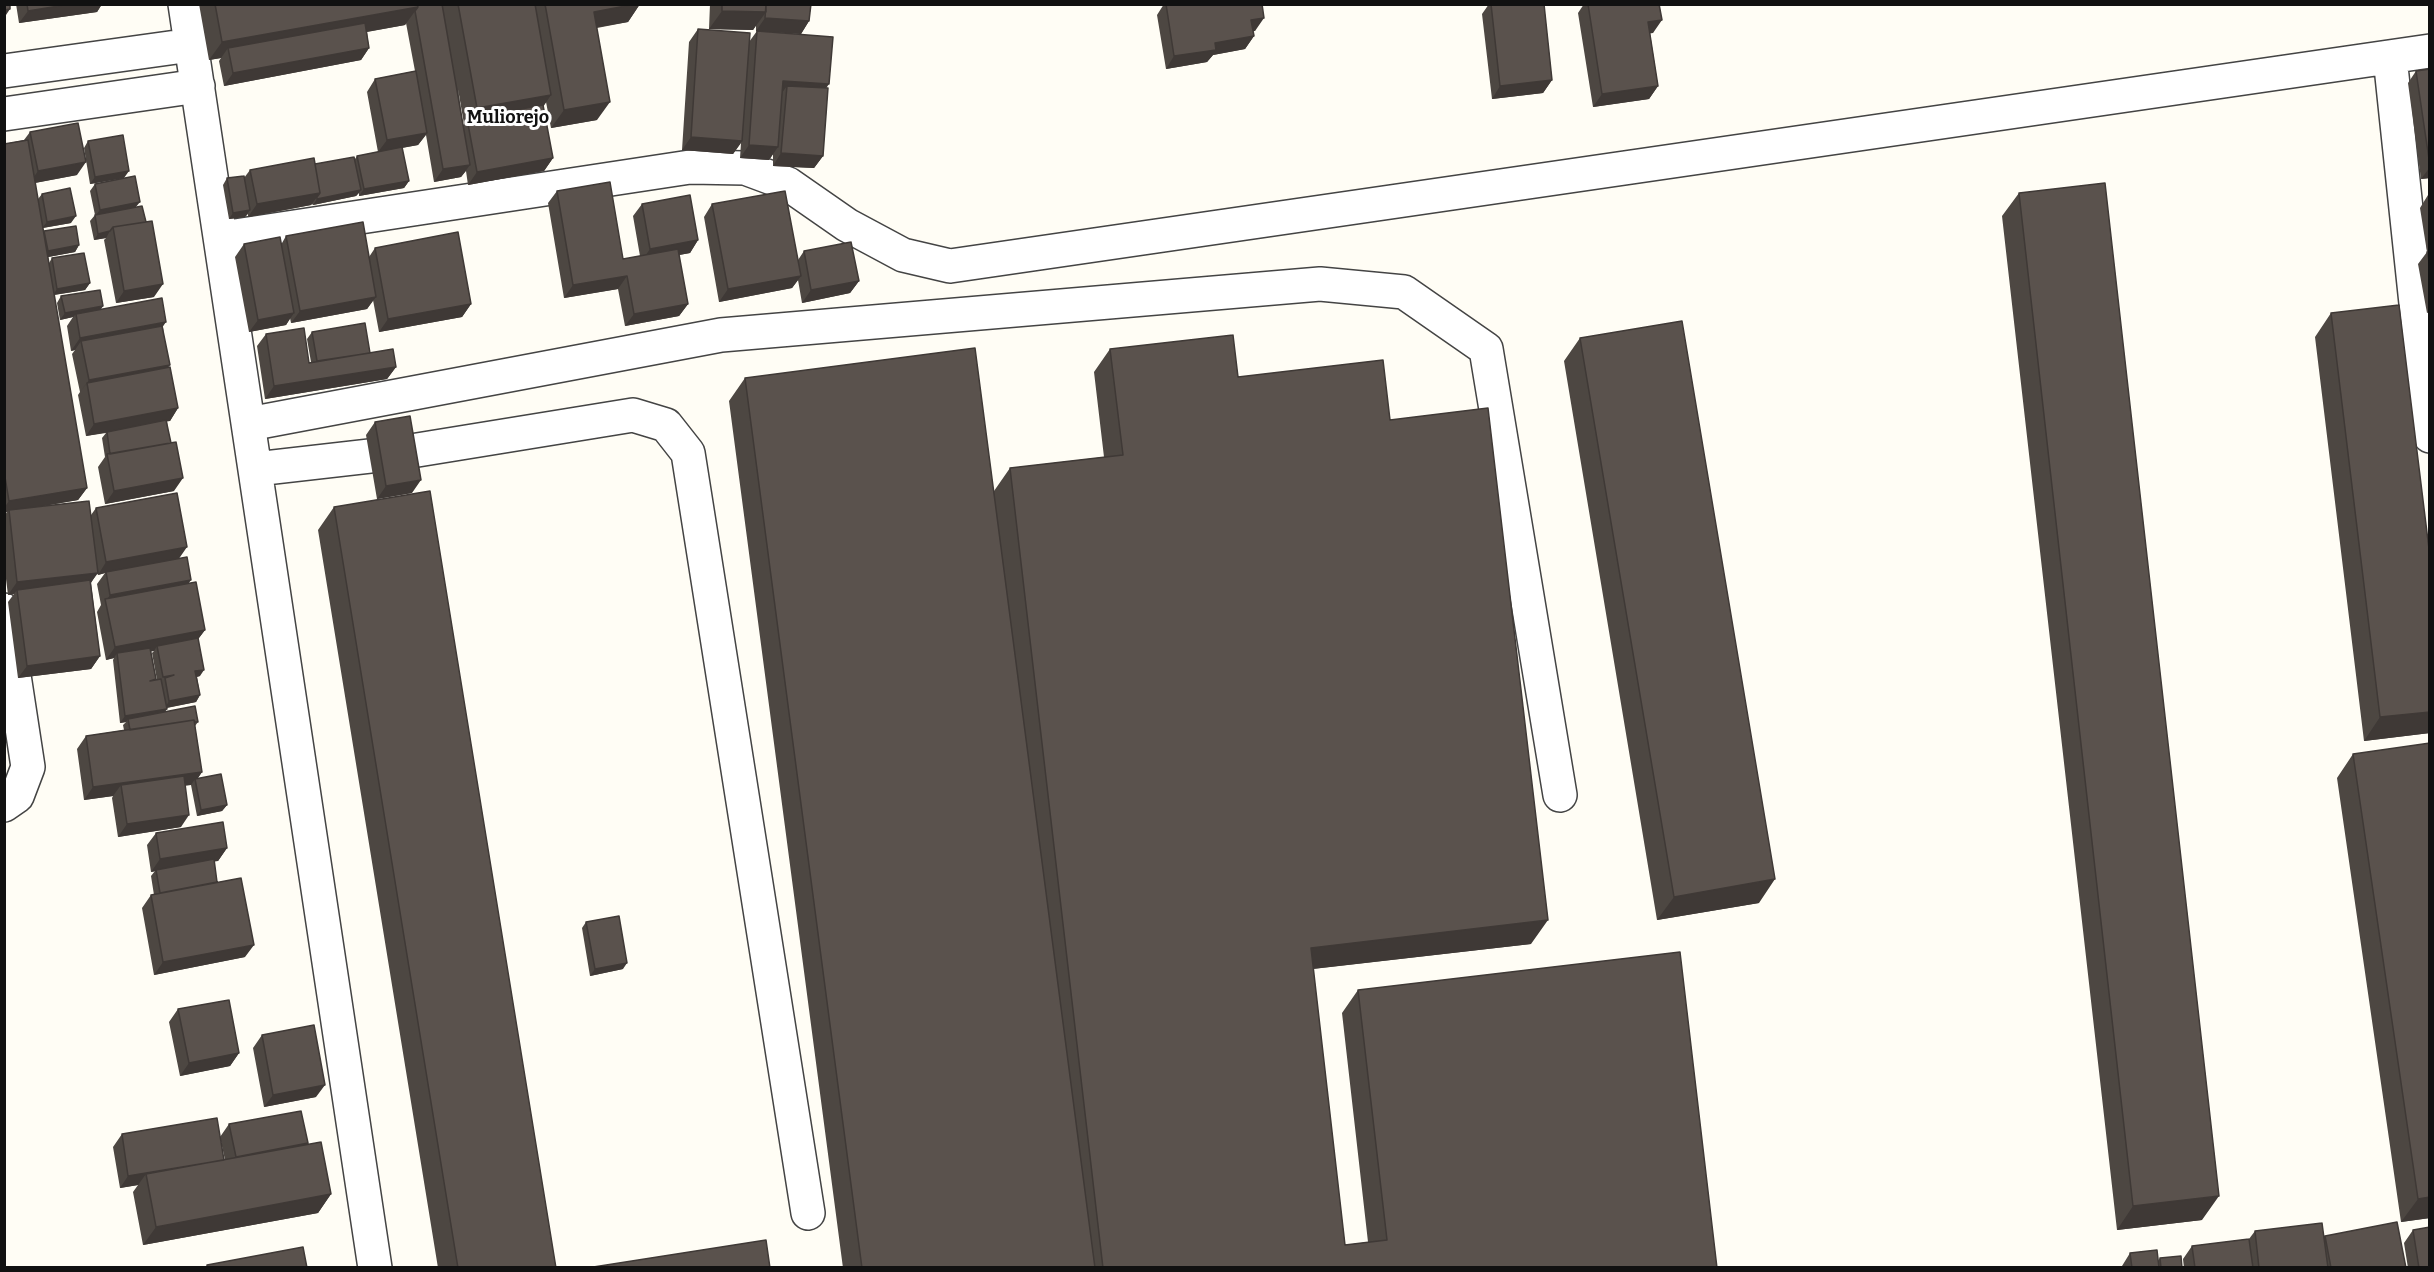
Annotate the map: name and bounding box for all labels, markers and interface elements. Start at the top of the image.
district label: Muliorejo [467,107,549,129]

